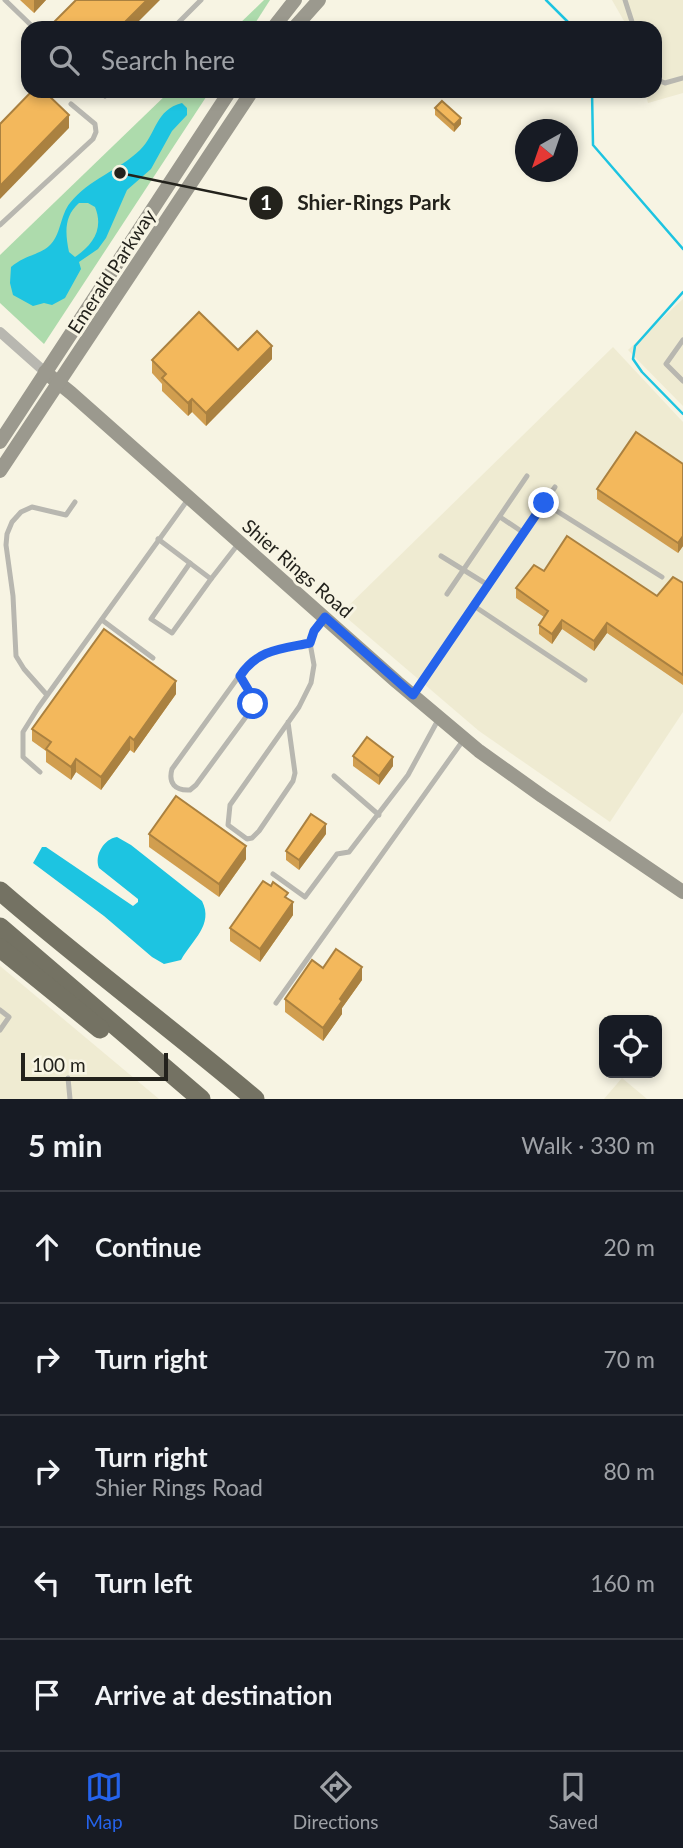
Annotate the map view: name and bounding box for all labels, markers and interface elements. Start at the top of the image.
search box [21,21,662,98]
icon: search [45,41,83,79]
text: Search here [101,44,235,76]
north arrow [515,119,578,182]
callout: Shier-Rings Park [248,182,465,224]
text: 1 [260,189,272,214]
text: Shier-Rings Park [297,189,452,214]
street label: Emerald Parkway [62,204,160,337]
route end [528,487,559,518]
street label: Shier Rings Road [238,514,358,622]
route start [237,688,268,719]
map controls [599,1015,662,1078]
button: locate [599,1015,662,1078]
scale bar [21,1050,168,1082]
text: 100 m [32,1053,86,1076]
text: 5 min [28,1127,102,1163]
text: Walk · 330 m [521,1131,655,1159]
icon: ahead [28,1228,66,1266]
text: Continue [95,1231,201,1263]
text: 20 m [604,1233,655,1261]
icon: right [28,1340,66,1378]
text: Turn right [95,1343,208,1375]
text: 70 m [604,1345,655,1373]
text: Turn right [95,1441,208,1473]
icon: right [28,1452,66,1490]
text: 80 m [604,1457,655,1485]
text: Shier Rings Road [95,1473,263,1501]
icon: left [28,1564,66,1602]
text: Turn left [95,1567,192,1599]
text: 160 m [590,1569,655,1597]
icon: arrive [28,1676,66,1714]
text: Arrive at destination [95,1679,332,1711]
tab: Map [85,1768,123,1833]
tab: Directions [293,1768,379,1833]
tab: Saved [548,1768,598,1833]

